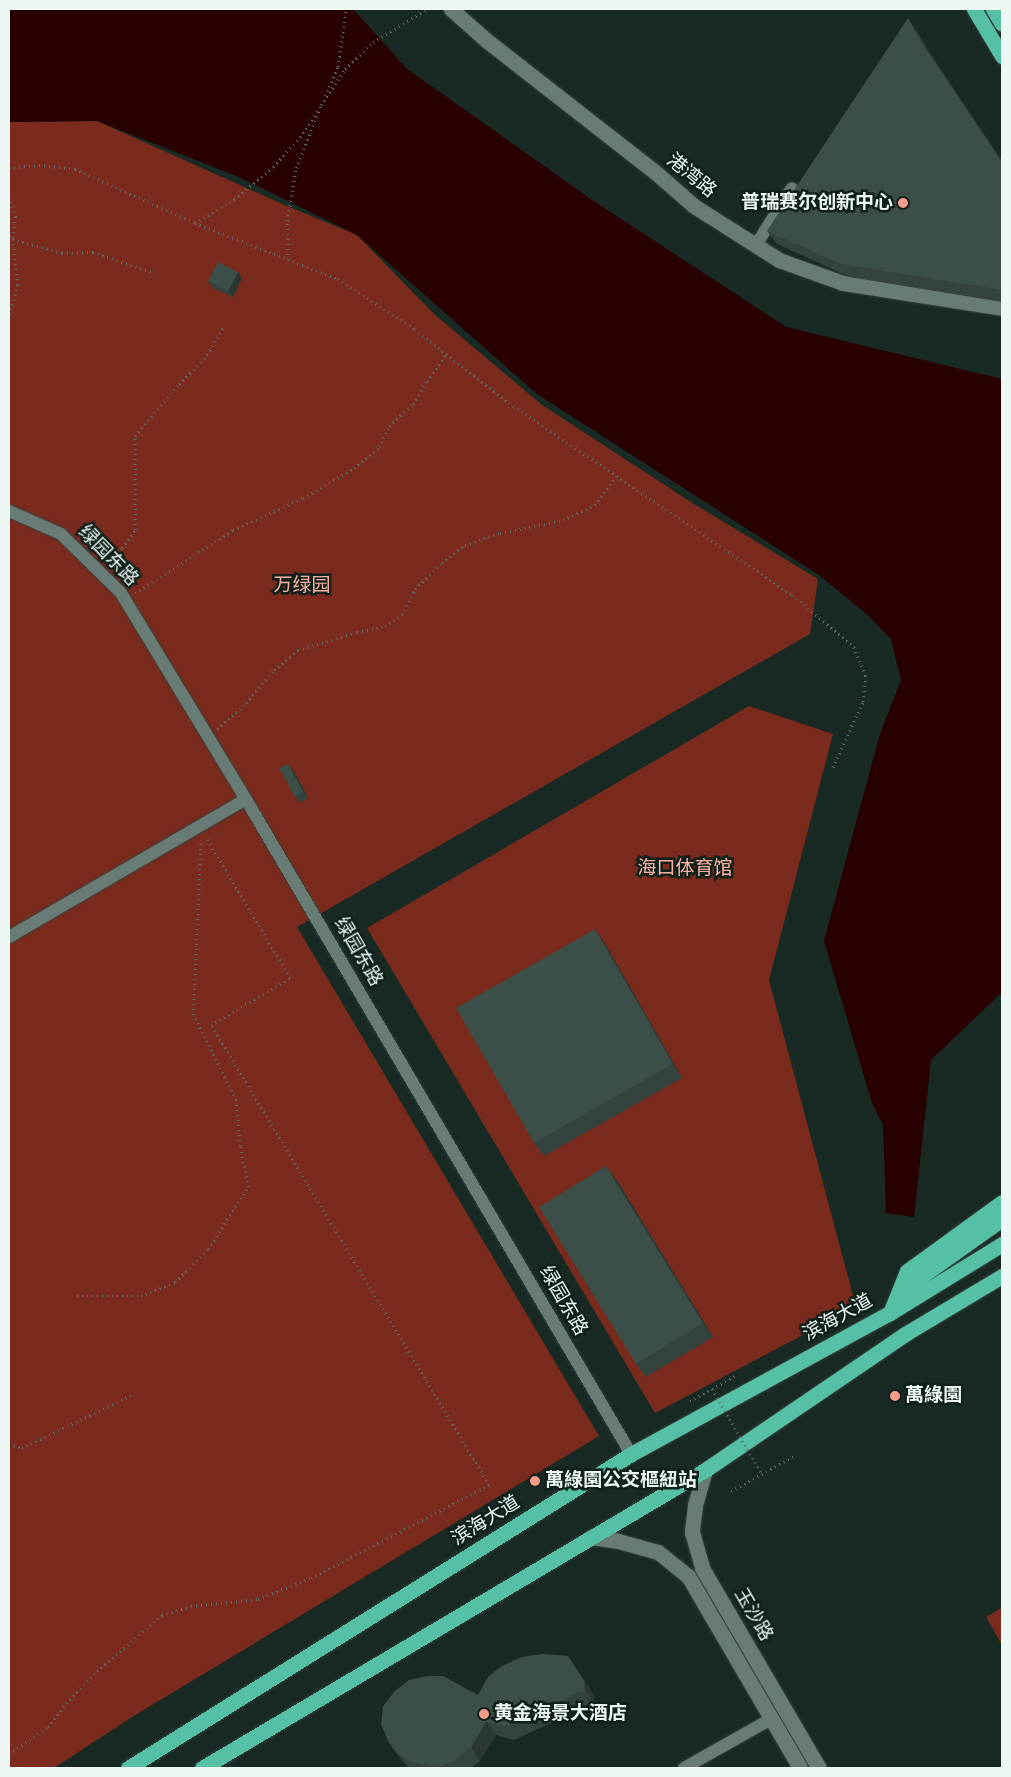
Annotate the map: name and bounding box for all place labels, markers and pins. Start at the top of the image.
place label: 普瑞赛尔创新中心 [741,192,893,214]
marker: 普瑞赛尔创新中心 [897,197,909,209]
place label: 萬綠園 [905,1385,962,1407]
marker: 萬綠園 [889,1390,901,1402]
place label: 萬綠園公交樞紐站 [545,1470,697,1492]
marker: 萬綠園公交樞紐站 [529,1475,541,1487]
place label: 黄金海景大酒店 [494,1703,627,1725]
marker: 黄金海景大酒店 [478,1708,490,1720]

